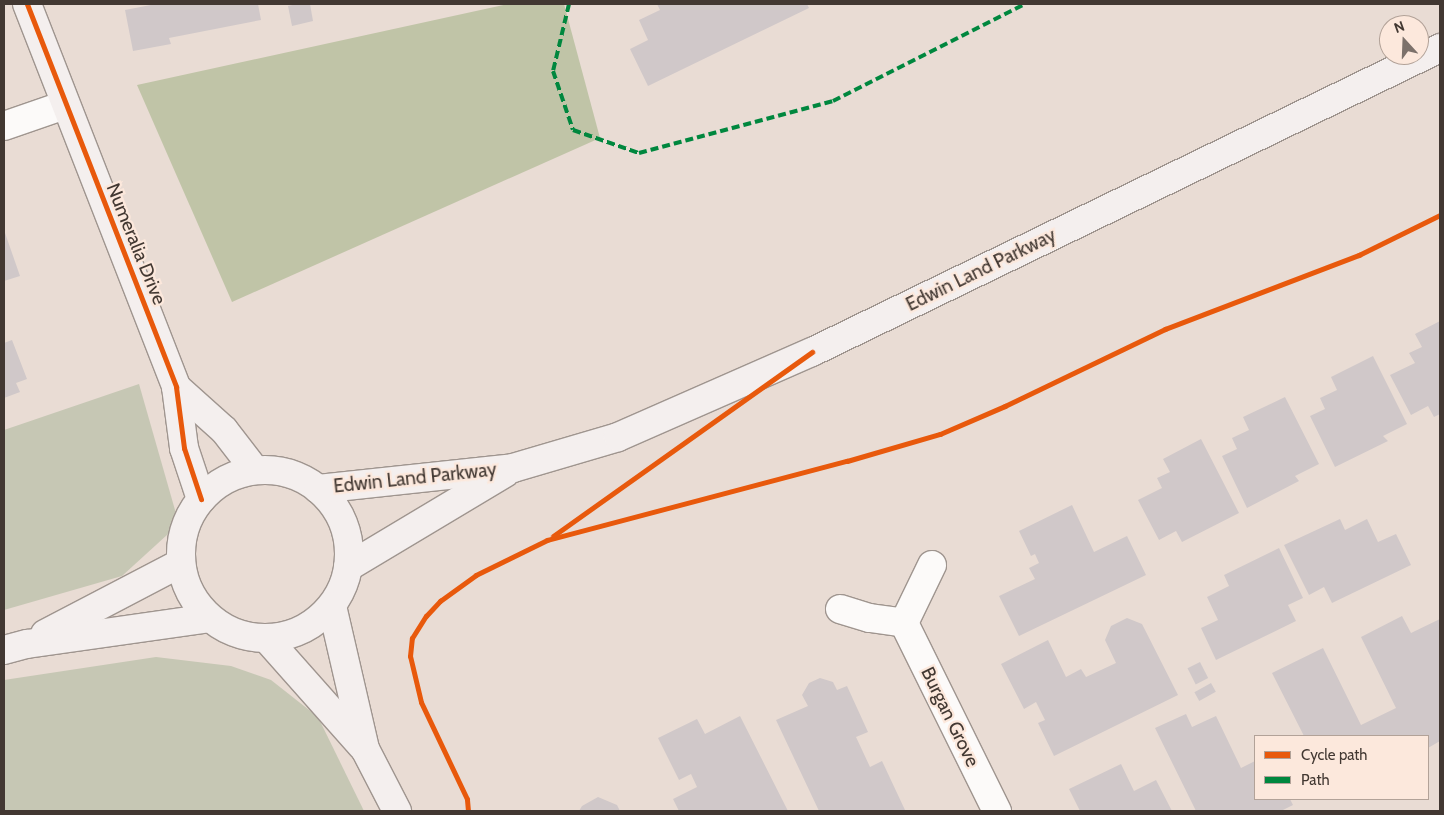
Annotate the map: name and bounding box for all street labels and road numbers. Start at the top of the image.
street label: Numeralia Drive [101,180,171,308]
street label: Edwin Land Parkway [902,224,1060,316]
street label: Edwin Land Parkway [332,458,498,498]
street label: Burgan Grove [916,663,984,771]

